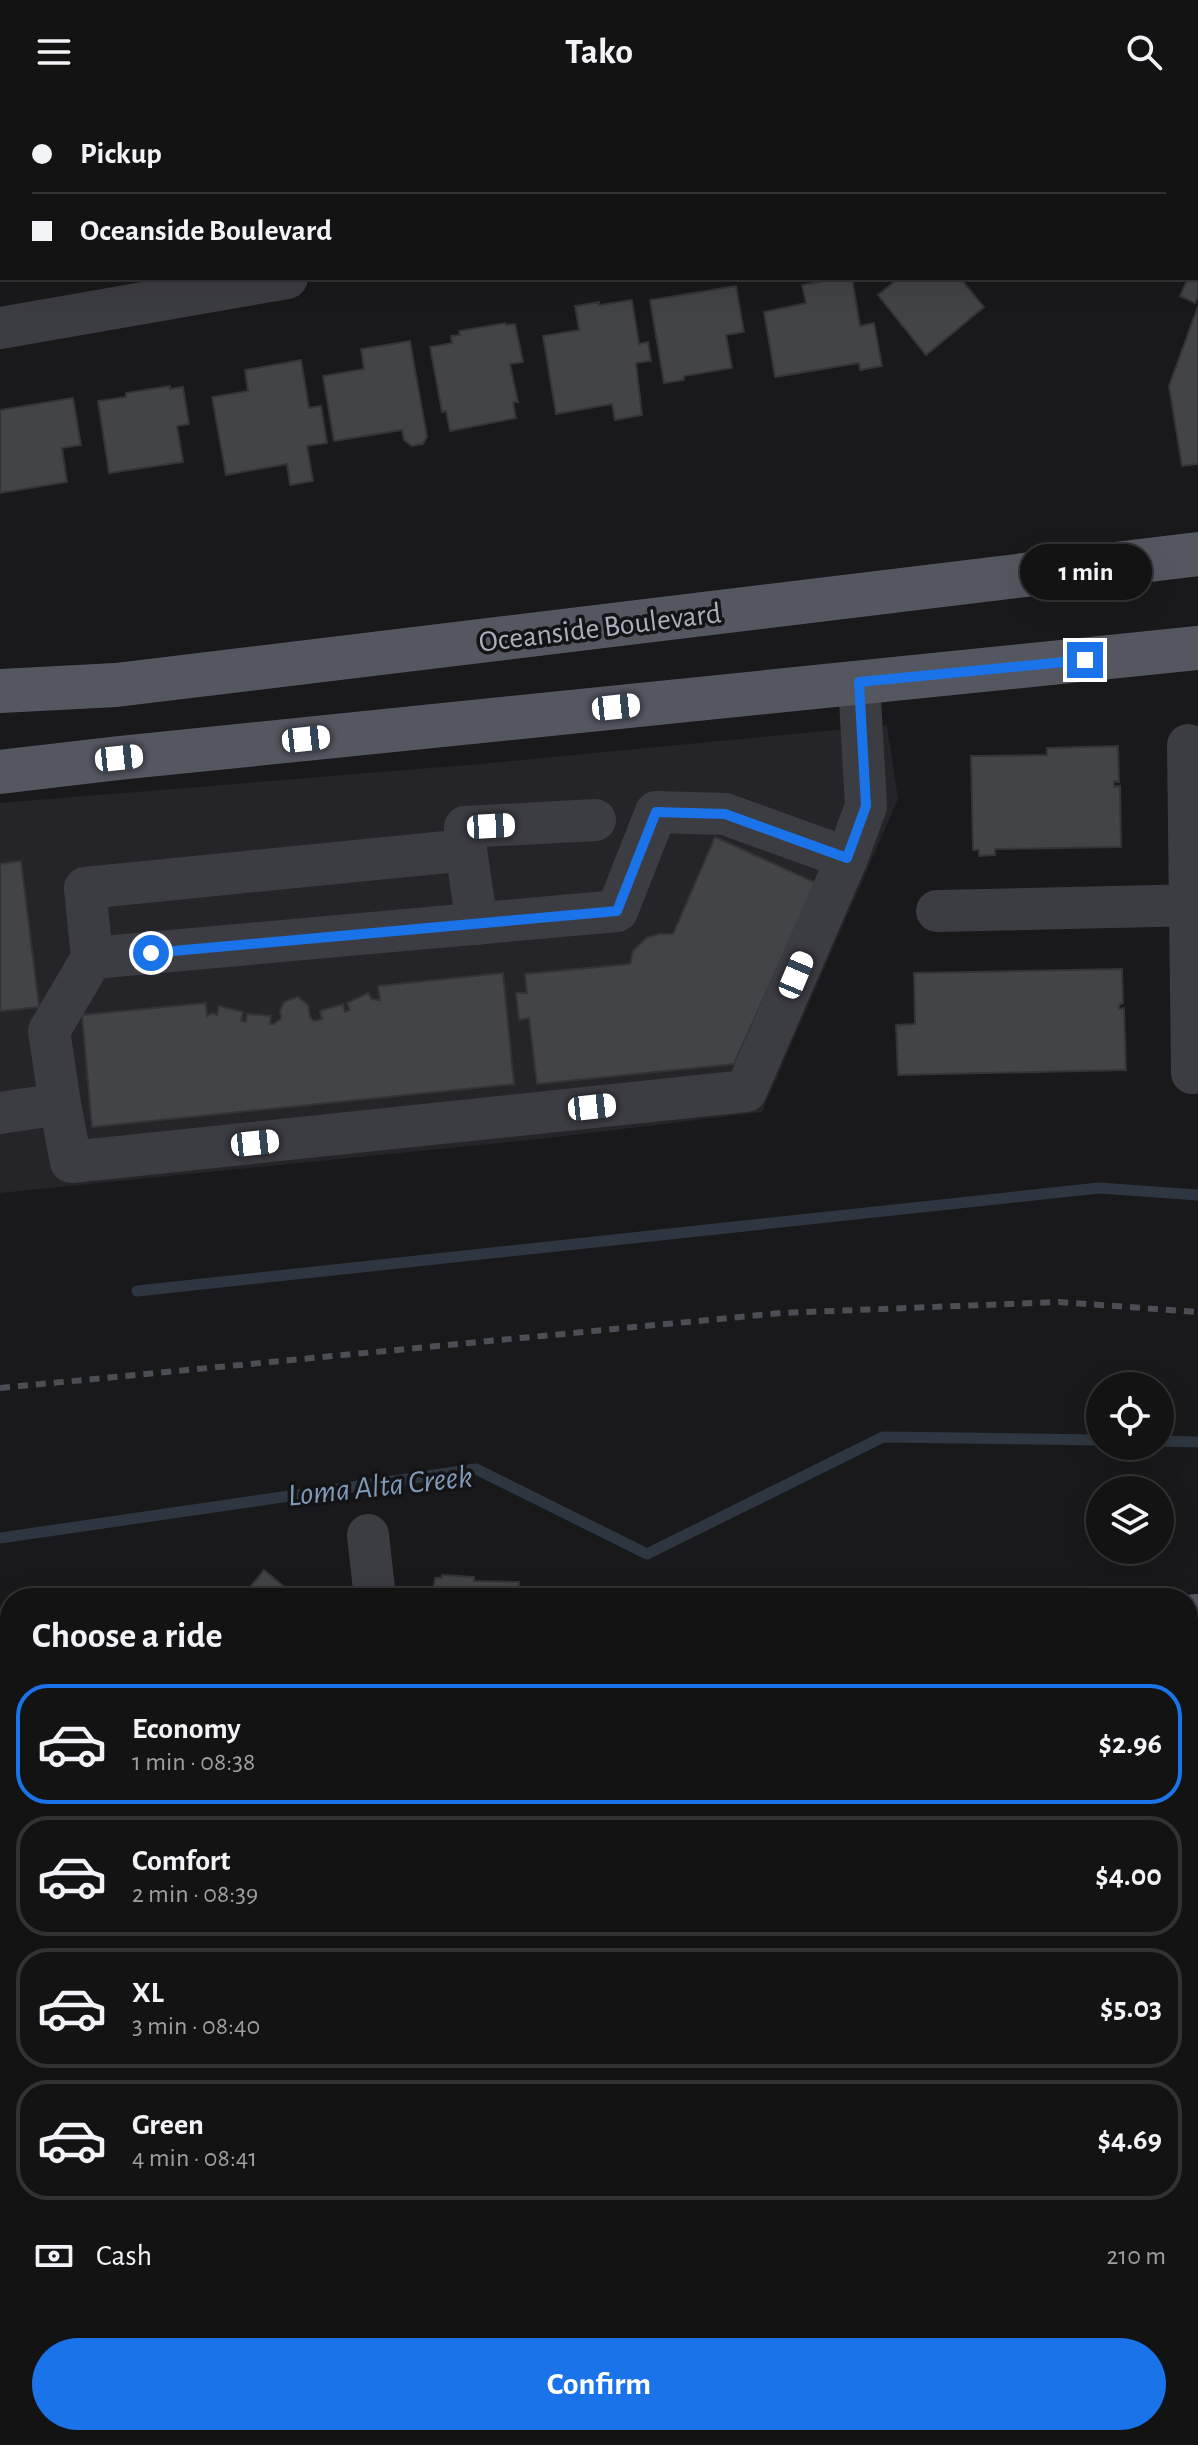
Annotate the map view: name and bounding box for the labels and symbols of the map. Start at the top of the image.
callout: 1 min [1019,544,1151,600]
street label: Oceanside Boulevard [477,598,723,658]
route end [1067,642,1103,678]
car [591,693,641,721]
car [281,725,331,753]
car [94,744,144,772]
car [466,813,516,839]
route start [133,935,169,971]
car [776,948,816,1002]
car [567,1093,617,1121]
car [230,1129,280,1157]
water label: Loma Alta Creek [286,1460,474,1512]

